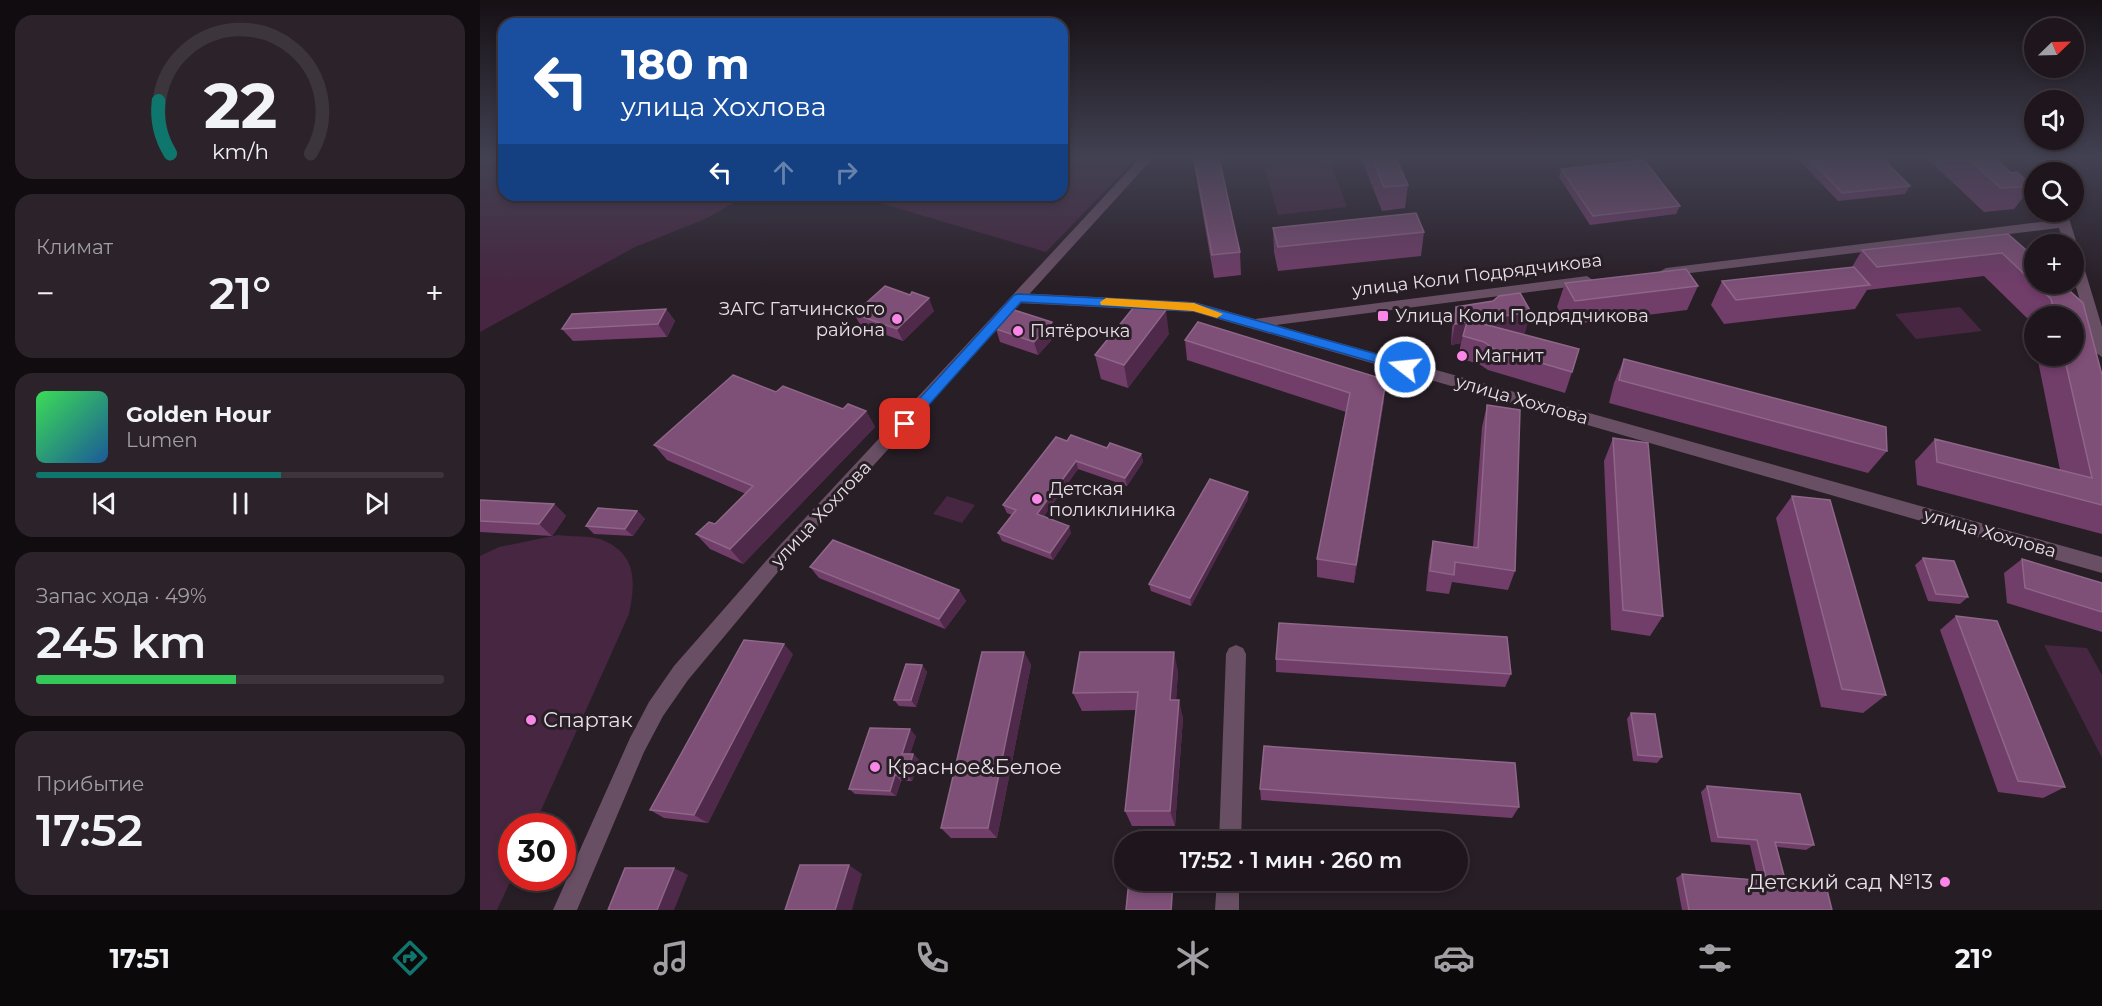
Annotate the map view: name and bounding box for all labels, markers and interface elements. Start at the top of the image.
north arrow [2024,18,2084,78]
map controls [2024,18,2084,366]
text: 180 m [621,38,750,90]
icon: left [522,42,600,120]
text: 22 [203,68,277,144]
text: улица Хохлова [621,90,826,123]
button: sound [2024,90,2084,150]
text: km/h [211,138,269,164]
icon: left [704,156,737,189]
icon: ahead [767,156,800,189]
icon: right [830,156,863,189]
button: search [2024,162,2084,222]
button: + [2024,234,2084,294]
text: Климат [36,235,113,259]
street label: улица Коли Подрядчикова [1350,249,1603,301]
text: 21° [209,265,271,320]
text: − [36,273,55,313]
text: + [425,273,444,313]
place label: ЗАГС Гатчинского района [719,298,885,341]
place label: Улица Коли Подрядчикова [1395,305,1649,327]
button: − [2024,306,2084,366]
marker: Улица Коли Подрядчикова [1376,309,1390,323]
marker: ЗАГС Гатчинского района [890,312,904,326]
place label: Пятёрочка [1030,320,1130,342]
marker: Пятёрочка [1011,324,1025,338]
position arrow [1373,335,1437,399]
place label: Магнит [1474,345,1544,367]
marker: Магнит [1455,349,1469,363]
street label: улица Хохлова [1452,370,1591,429]
pin [879,398,930,449]
text: Golden Hour [126,401,271,428]
icon: arrive [888,407,921,440]
text: Lumen [126,428,198,452]
street label: улица Хохлова [766,456,876,572]
place label: Детская поликлиника [1049,478,1176,521]
icon: previous [88,487,121,520]
icon: pause [224,487,257,520]
icon: next [360,487,393,520]
marker: Детская поликлиника [1030,492,1044,506]
street label: улица Хохлова [1920,503,2059,562]
text: Запас хода · 49% [36,584,207,608]
text: 245 km [36,614,207,669]
place label: Спартак [543,707,633,732]
marker: Спартак [524,713,538,727]
place label: Красное&Белое [887,754,1062,779]
marker: Красное&Белое [868,760,882,774]
text: Прибытие [36,772,144,796]
text: 17:52 [36,802,143,857]
speed limit sign: 30 [498,813,576,891]
text: 17:52 · 1 мин · 260 m [1180,847,1402,874]
place label: Детский сад №13 [1748,869,1933,894]
marker: Детский сад №13 [1938,875,1952,889]
icon: directions [389,937,431,979]
icon: music [650,937,692,979]
icon: phone [911,937,953,979]
icon: climate [1172,937,1214,979]
icon: car [1433,937,1475,979]
icon: filters [1694,937,1736,979]
text: 17:51 [109,942,170,975]
text: 21° [1955,942,1992,975]

